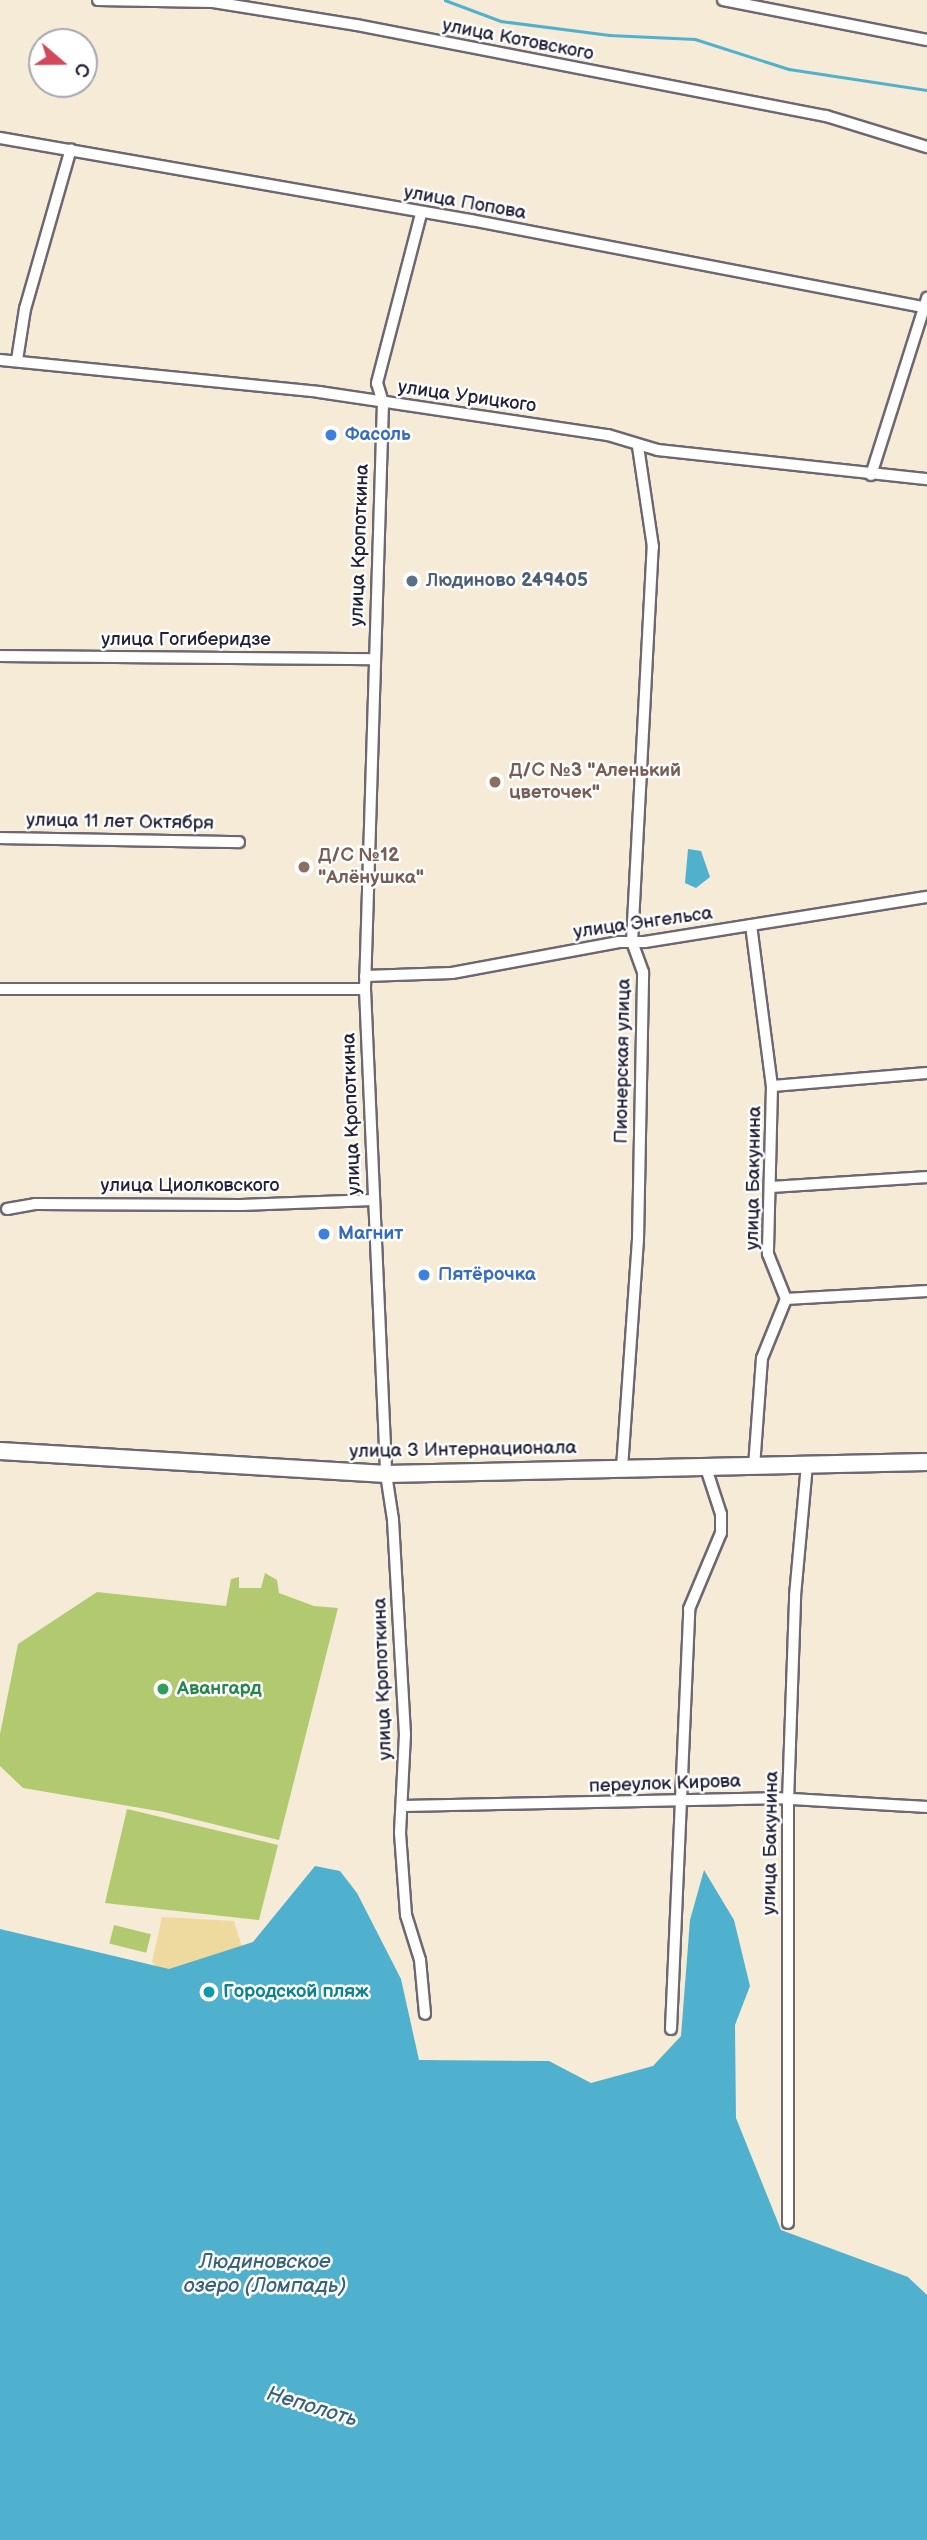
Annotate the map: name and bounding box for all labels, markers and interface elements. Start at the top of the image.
street label: улица Котовского [440,14,596,66]
north arrow [28,28,98,98]
text: С [68,60,94,80]
street label: улица Попова [402,181,528,225]
street label: улица Урицкого [396,376,538,418]
place label: Фасоль [345,424,411,446]
marker: Фасоль [323,427,339,443]
street label: улица Кропоткина [346,463,374,627]
place label: Людиново 249405 [426,570,588,592]
marker: Людиново 249405 [404,573,420,589]
street label: улица Гогиберидзе [101,629,271,651]
place label: Д/С №3 "Аленький цветочек" [509,760,681,804]
marker: Д/С №3 "Аленький цветочек" [487,774,503,790]
street label: улица 11 лет Октября [26,809,214,835]
place label: Д/С №12 "Алёнушка" [318,845,424,889]
marker: Д/С №12 "Алёнушка" [296,859,312,875]
street label: улица Энгельса [572,902,714,944]
street label: Пионерская улица [610,978,636,1144]
street label: улица Кропоткина [338,1032,366,1196]
street label: улица Бакунина [741,1106,767,1250]
street label: улица Циолковского [101,1175,279,1197]
place label: Магнит [338,1223,403,1245]
marker: Магнит [316,1226,332,1242]
place label: Пятёрочка [438,1264,536,1286]
marker: Пятёрочка [416,1267,432,1283]
street label: улица 3 Интернационала [349,1437,577,1463]
street label: улица Кропоткина [369,1597,397,1761]
place label: Авангард [177,1678,262,1700]
marker: Авангард [155,1681,171,1697]
street label: переулок Кирова [589,1770,741,1798]
street label: улица Бакунина [758,1771,784,1915]
place label: Городской пляж [223,1981,368,2003]
marker: Городской пляж [201,1984,217,2000]
water label: Людиновское озеро (Ломпадь) [184,2249,346,2299]
water label: Неполоть [264,2381,360,2433]

